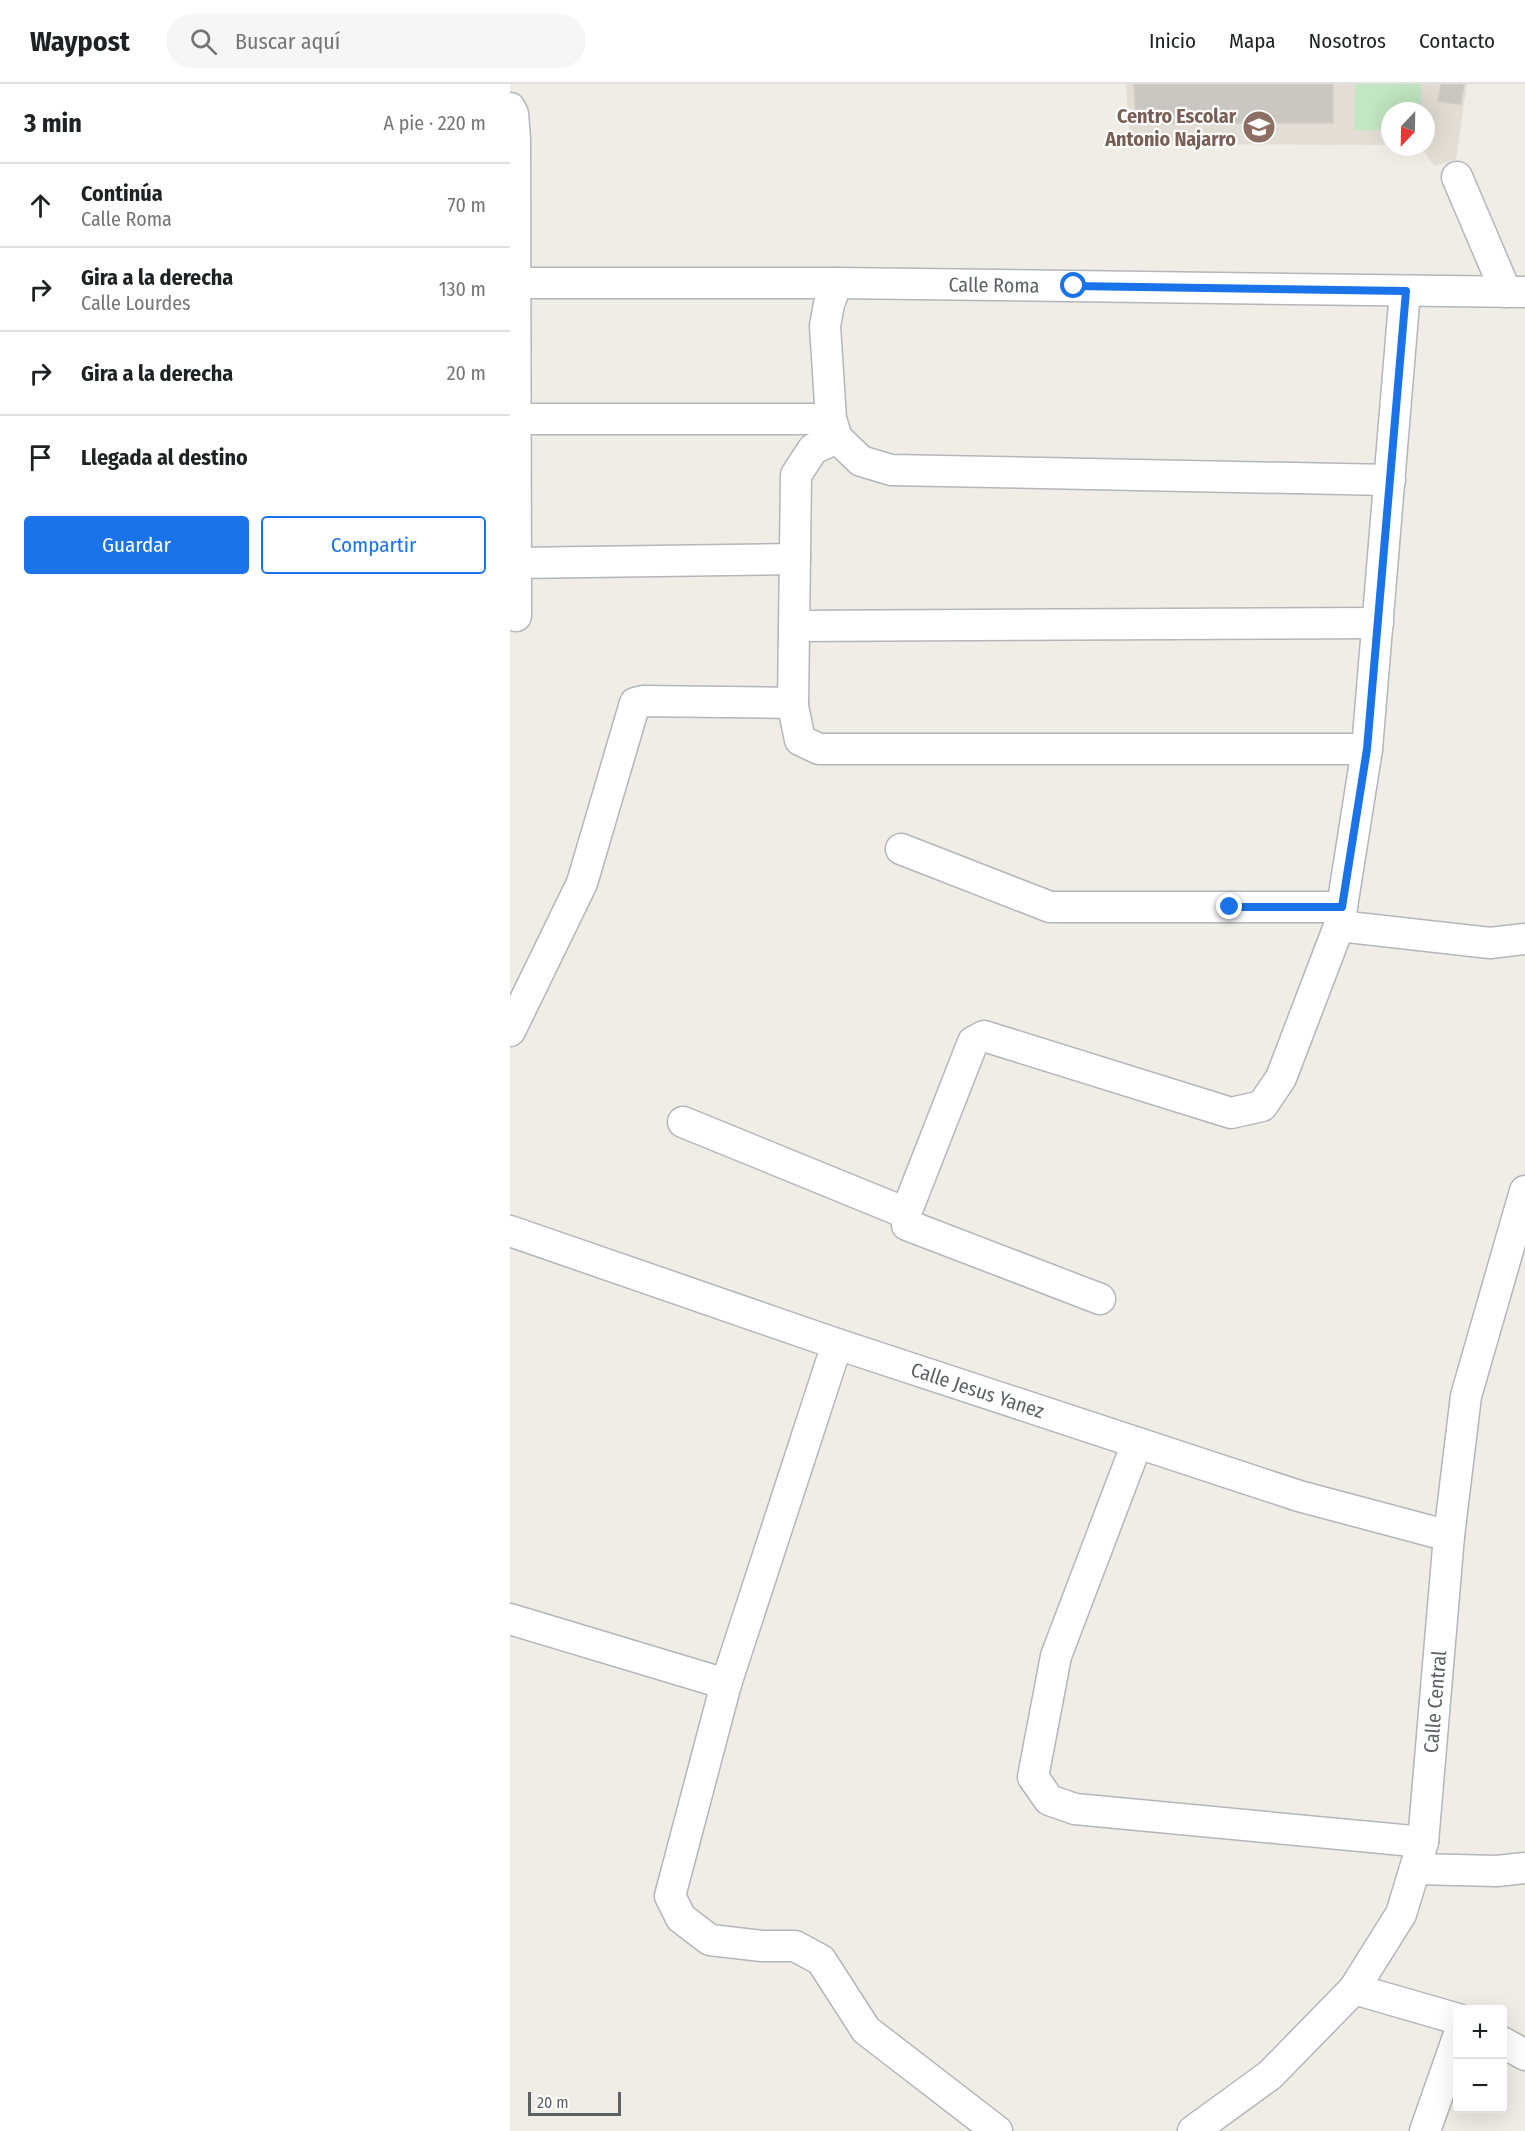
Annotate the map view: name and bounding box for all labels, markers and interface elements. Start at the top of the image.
search box [166,14,586,68]
text: Waypost [30,25,130,58]
icon: search [187,25,220,58]
text: Buscar aquí [235,28,340,55]
text: Inicio [1149,28,1196,54]
text: Mapa [1229,28,1276,54]
text: Nosotros [1309,28,1386,54]
text: Contacto [1419,28,1495,54]
north arrow [1381,102,1435,156]
place label: Centro Escolar Antonio Najarro [1104,104,1237,151]
text: 3 min [24,108,82,139]
school or university icon: Centro Escolar Antonio Najarro [1241,109,1277,145]
text: A pie · 220 m [383,111,486,135]
text: Continúa [81,180,163,207]
icon: ahead [24,189,57,222]
text: 70 m [448,193,486,217]
text: Calle Roma [81,207,172,231]
text: Gira a la derecha [81,264,233,291]
street label: Calle Roma [948,272,1040,298]
route start [1060,272,1086,298]
icon: right [24,273,57,306]
text: 130 m [439,277,486,301]
text: Calle Lourdes [81,291,191,315]
icon: right [24,357,57,390]
text: Gira a la derecha [81,360,233,387]
text: 20 m [447,361,486,385]
icon: arrive [24,441,57,474]
text: Llegada al destino [81,444,248,471]
button: Guardar [24,516,249,574]
button: Compartir [261,516,486,574]
route end [1216,893,1242,919]
street label: Calle Jesus Yanez [908,1357,1047,1423]
street label: Calle Central [1419,1650,1451,1754]
map controls [1453,2005,1507,2113]
button: + [1453,2005,1507,2059]
button: − [1453,2059,1507,2113]
scale bar [528,2089,621,2116]
text: 20 m [537,2093,568,2112]

